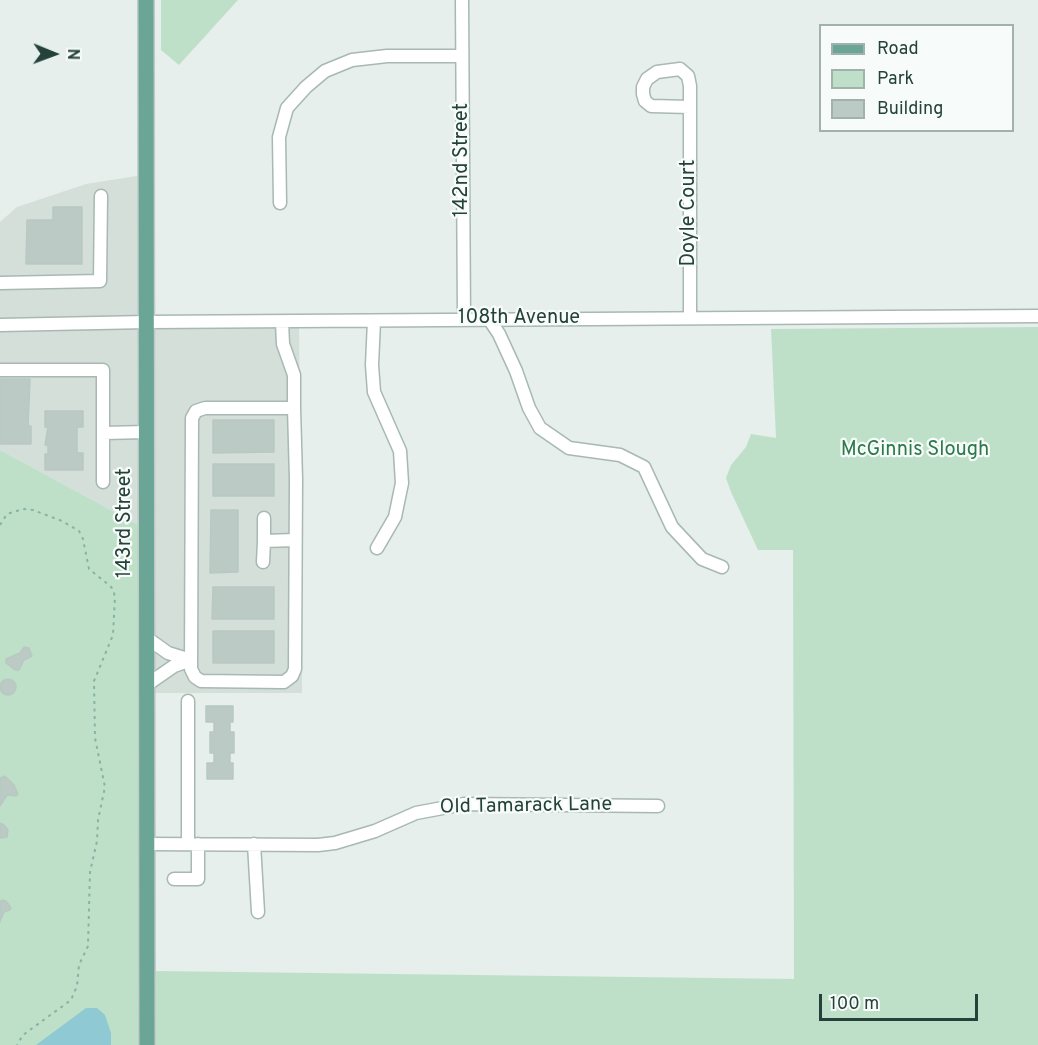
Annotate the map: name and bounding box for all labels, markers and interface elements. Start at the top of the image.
north arrow [24,24,84,84]
legend [819,24,1014,132]
text: Road [877,38,919,61]
text: N [62,48,82,60]
text: Park [877,68,914,91]
text: Building [877,98,943,121]
street label: 142nd Street [451,103,475,217]
street label: Doyle Court [678,159,702,267]
street label: 108th Avenue [458,307,580,331]
park label: McGinnis Slough [841,439,989,463]
street label: 143rd Street [114,468,138,578]
street label: Old Tamarack Lane [440,793,612,821]
scale bar [822,982,981,1020]
text: 100 m [830,993,879,1016]

